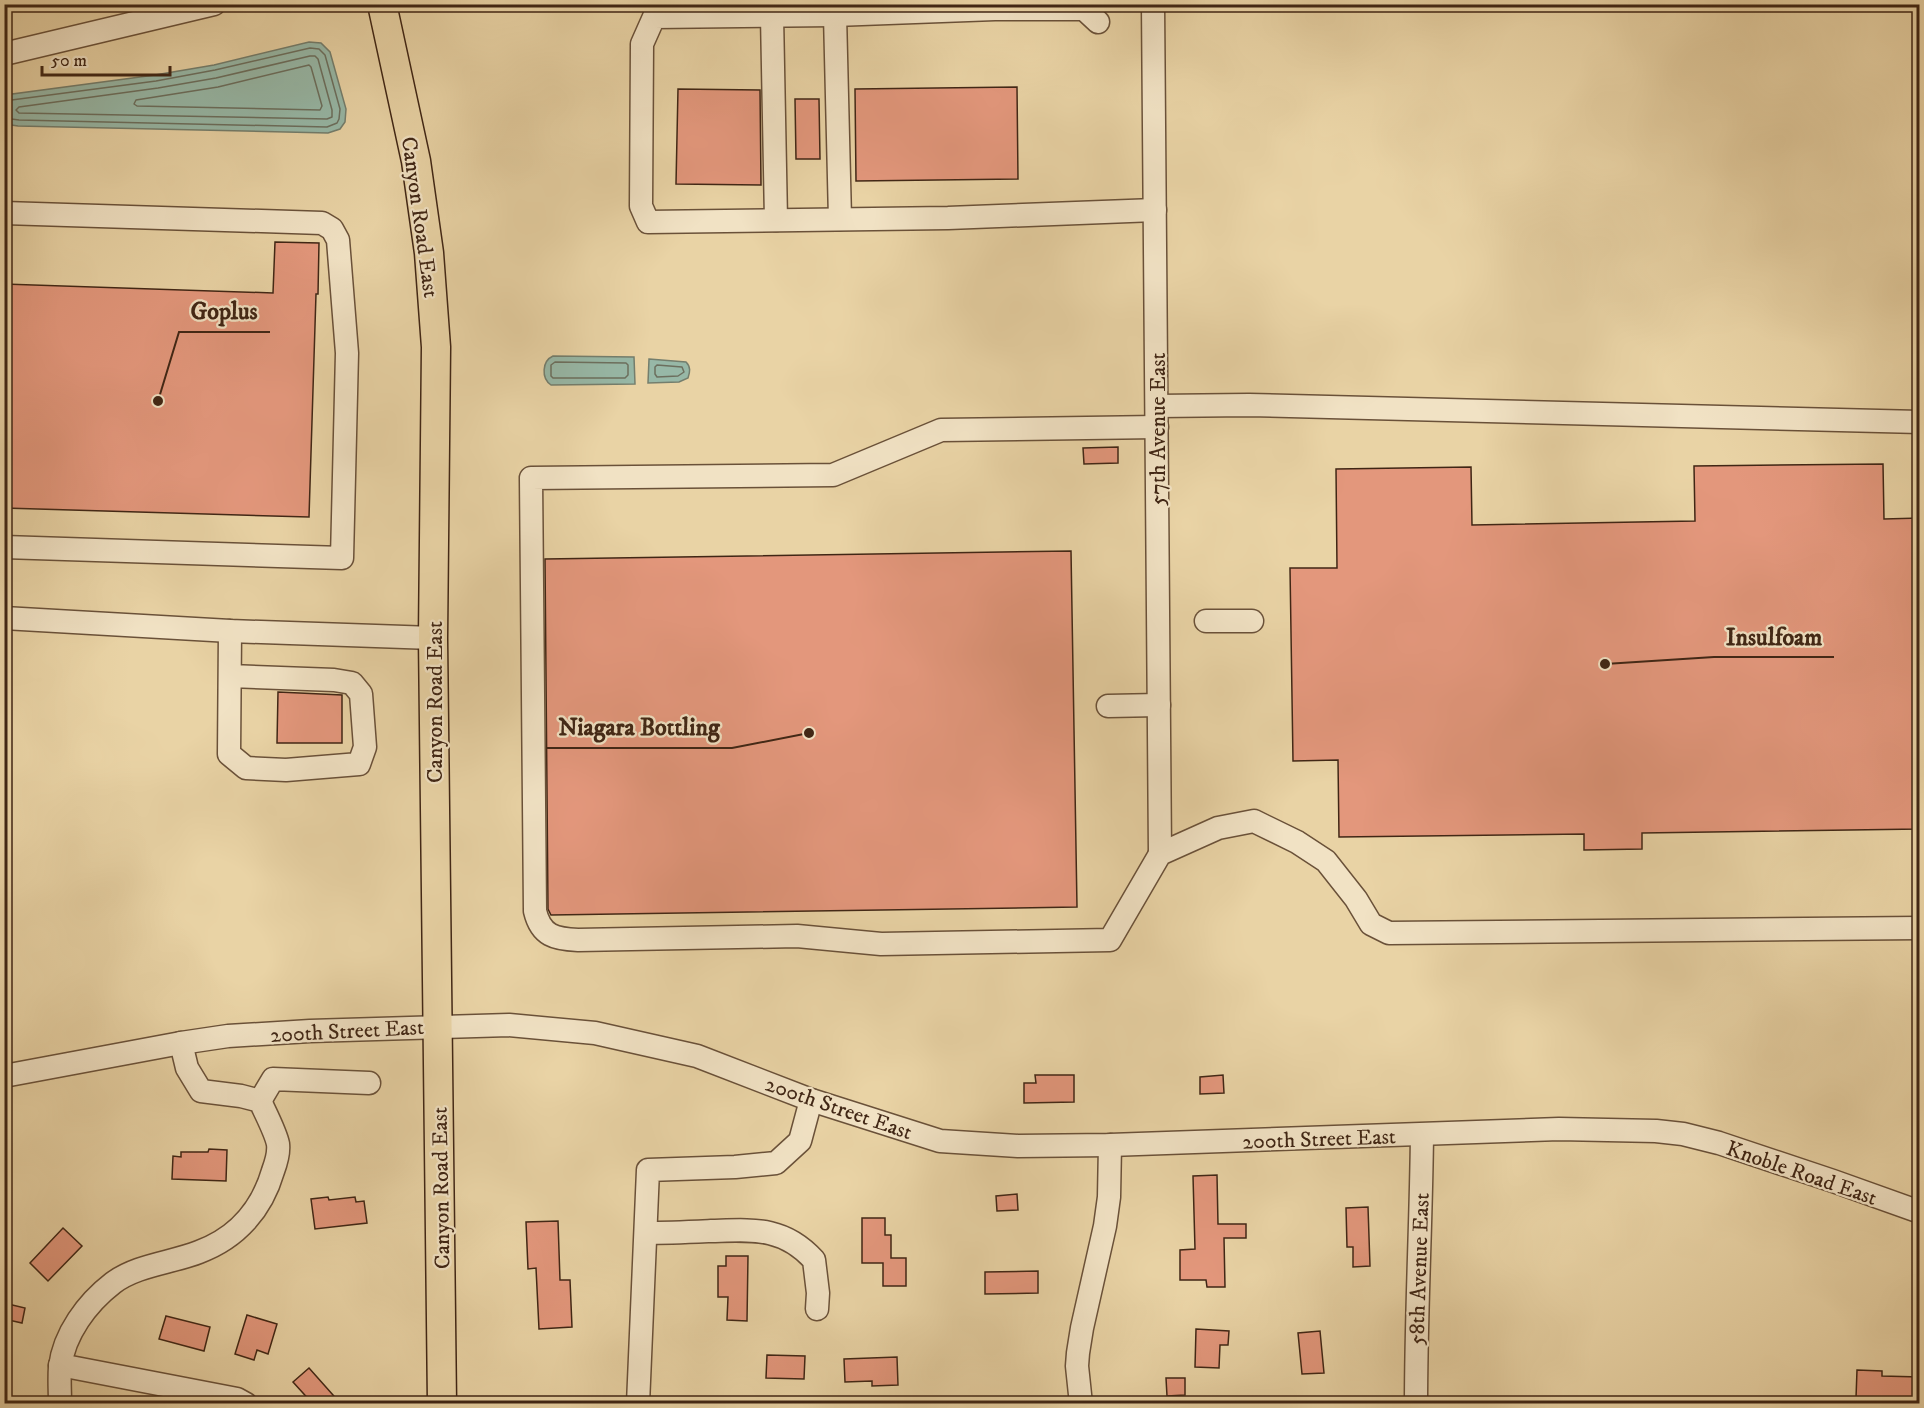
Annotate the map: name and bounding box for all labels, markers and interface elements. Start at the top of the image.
scale bar [42,39,170,77]
text: 50 m [51,50,87,72]
street label: Canyon Road East [395,135,444,299]
callout: Goplus [179,290,270,332]
text: Goplus [190,297,258,327]
street label: 57th Avenue East [1145,352,1172,506]
callout: Insulfoam [1714,615,1834,657]
street label: Canyon Road East [422,621,449,783]
text: Insulfoam [1726,623,1822,653]
callout: Niagara Bottling [547,706,732,748]
text: Niagara Bottling [558,713,721,743]
street label: 200th Street East [270,1014,425,1049]
street label: 200th Street East [761,1071,916,1146]
street label: Canyon Road East [427,1107,456,1269]
street label: 200th Street East [1242,1123,1396,1156]
street label: Knoble Road East [1723,1135,1880,1212]
street label: 58th Avenue East [1403,1192,1436,1346]

